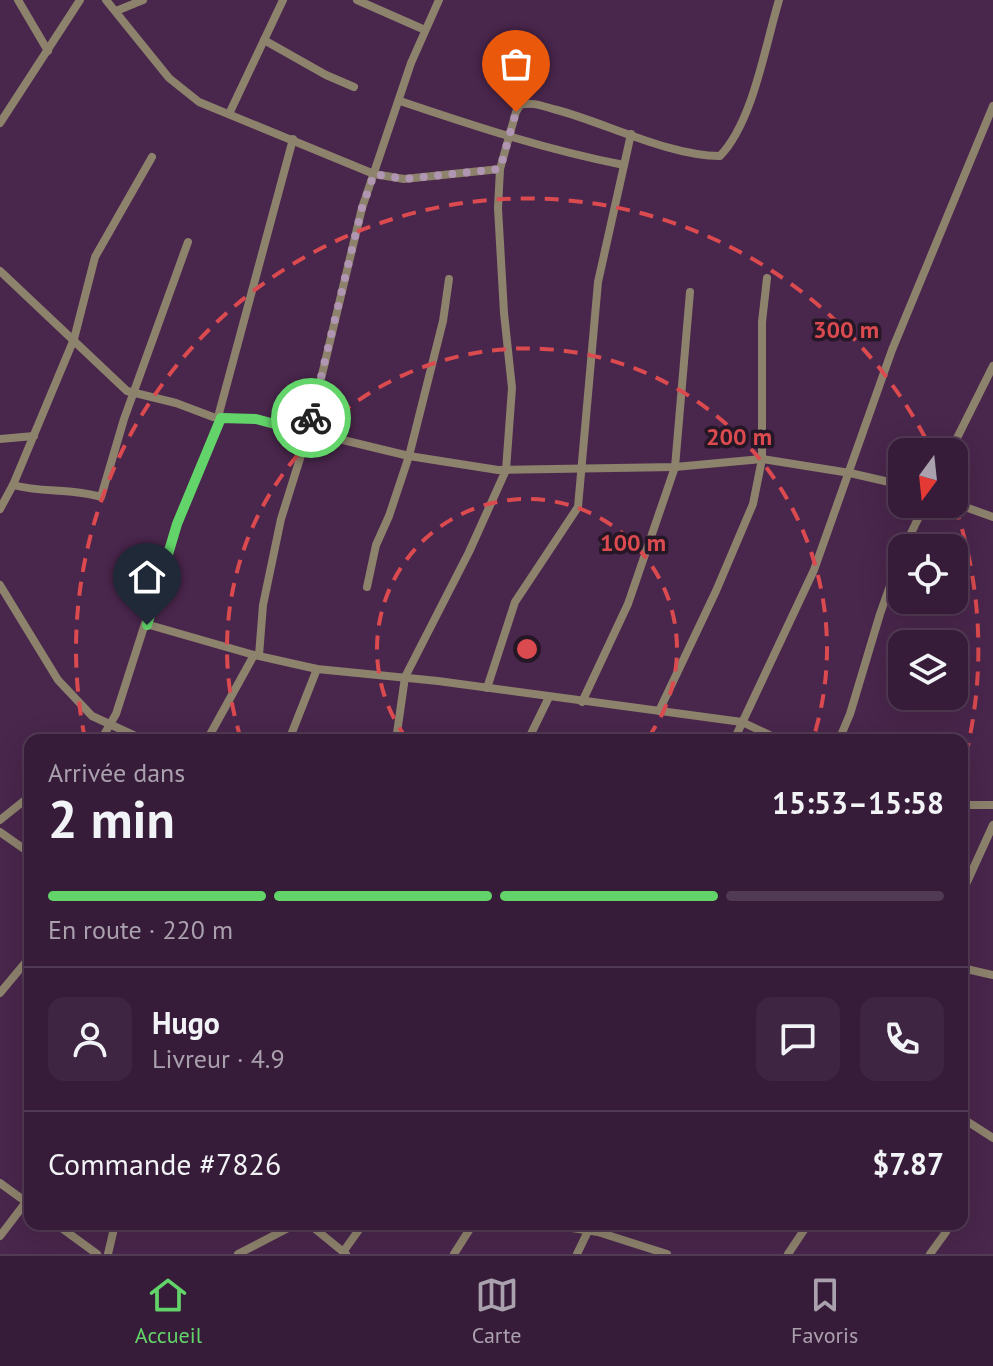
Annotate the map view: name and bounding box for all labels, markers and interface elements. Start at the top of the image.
pin [482,30,550,112]
icon: bag [494,42,538,86]
text: 300 m [813,314,879,345]
courier [271,378,351,458]
icon: bike [289,396,333,440]
text: 200 m [706,421,772,452]
north arrow [888,438,968,518]
map controls [888,438,968,710]
text: 100 m [600,527,666,558]
button: locate [888,534,968,614]
pin [113,543,181,625]
icon: home [125,555,169,599]
button: layers [888,630,968,710]
centre of rings [513,635,541,663]
text: Arrivée dans [48,756,185,789]
text: 15:53–15:58 [772,783,944,822]
text: 2 min [48,785,175,852]
text: En route · 220 m [48,913,233,946]
button: person [48,997,132,1081]
button: chat [756,997,840,1081]
button: phone [860,997,944,1081]
text: Hugo [152,1003,220,1042]
text: Livreur · 4.9 [152,1042,285,1075]
text: Commande #7826 [48,1144,281,1183]
text: $7.87 [872,1144,944,1183]
tab: Accueil [135,1273,202,1349]
tab: Carte [472,1273,521,1349]
tab: Favoris [791,1273,858,1349]

